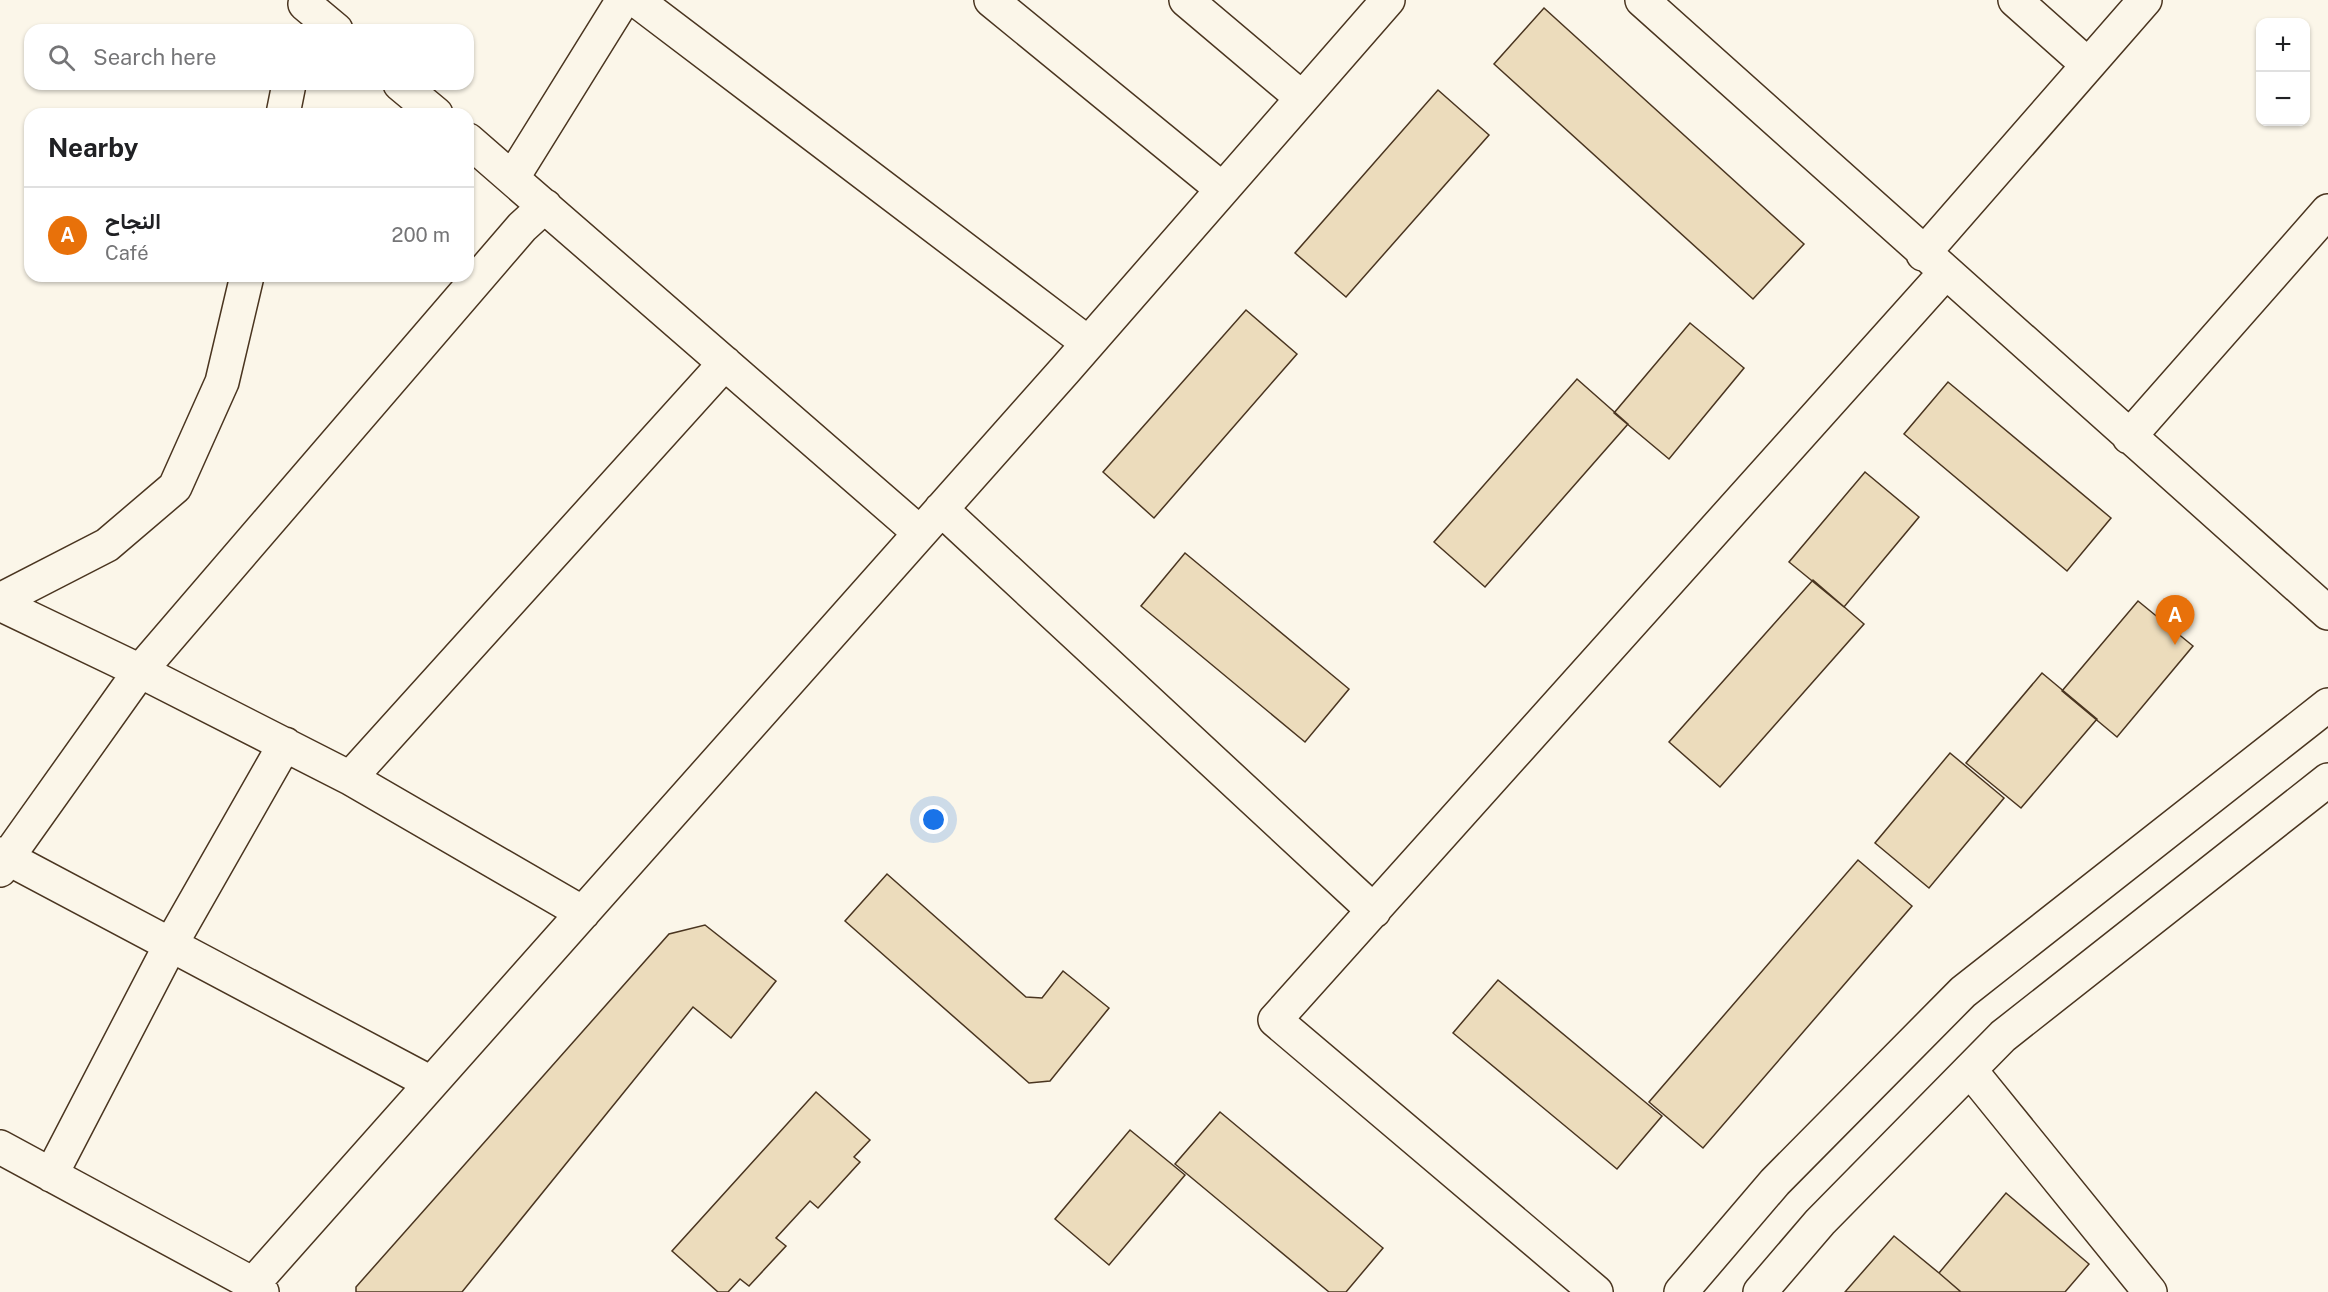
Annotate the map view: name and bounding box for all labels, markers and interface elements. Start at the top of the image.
map controls [2256,18,2310,126]
button: + [2256,18,2310,72]
search box [24,24,474,90]
icon: search [45,41,78,74]
text: Search here [93,44,217,70]
button: − [2256,72,2310,126]
text: Nearby [48,132,138,163]
text: النجاح [105,208,161,234]
text: A [60,223,75,247]
text: 200 m [392,223,450,247]
text: Café [105,241,148,265]
pin: A [2156,596,2194,645]
your location [919,805,948,834]

